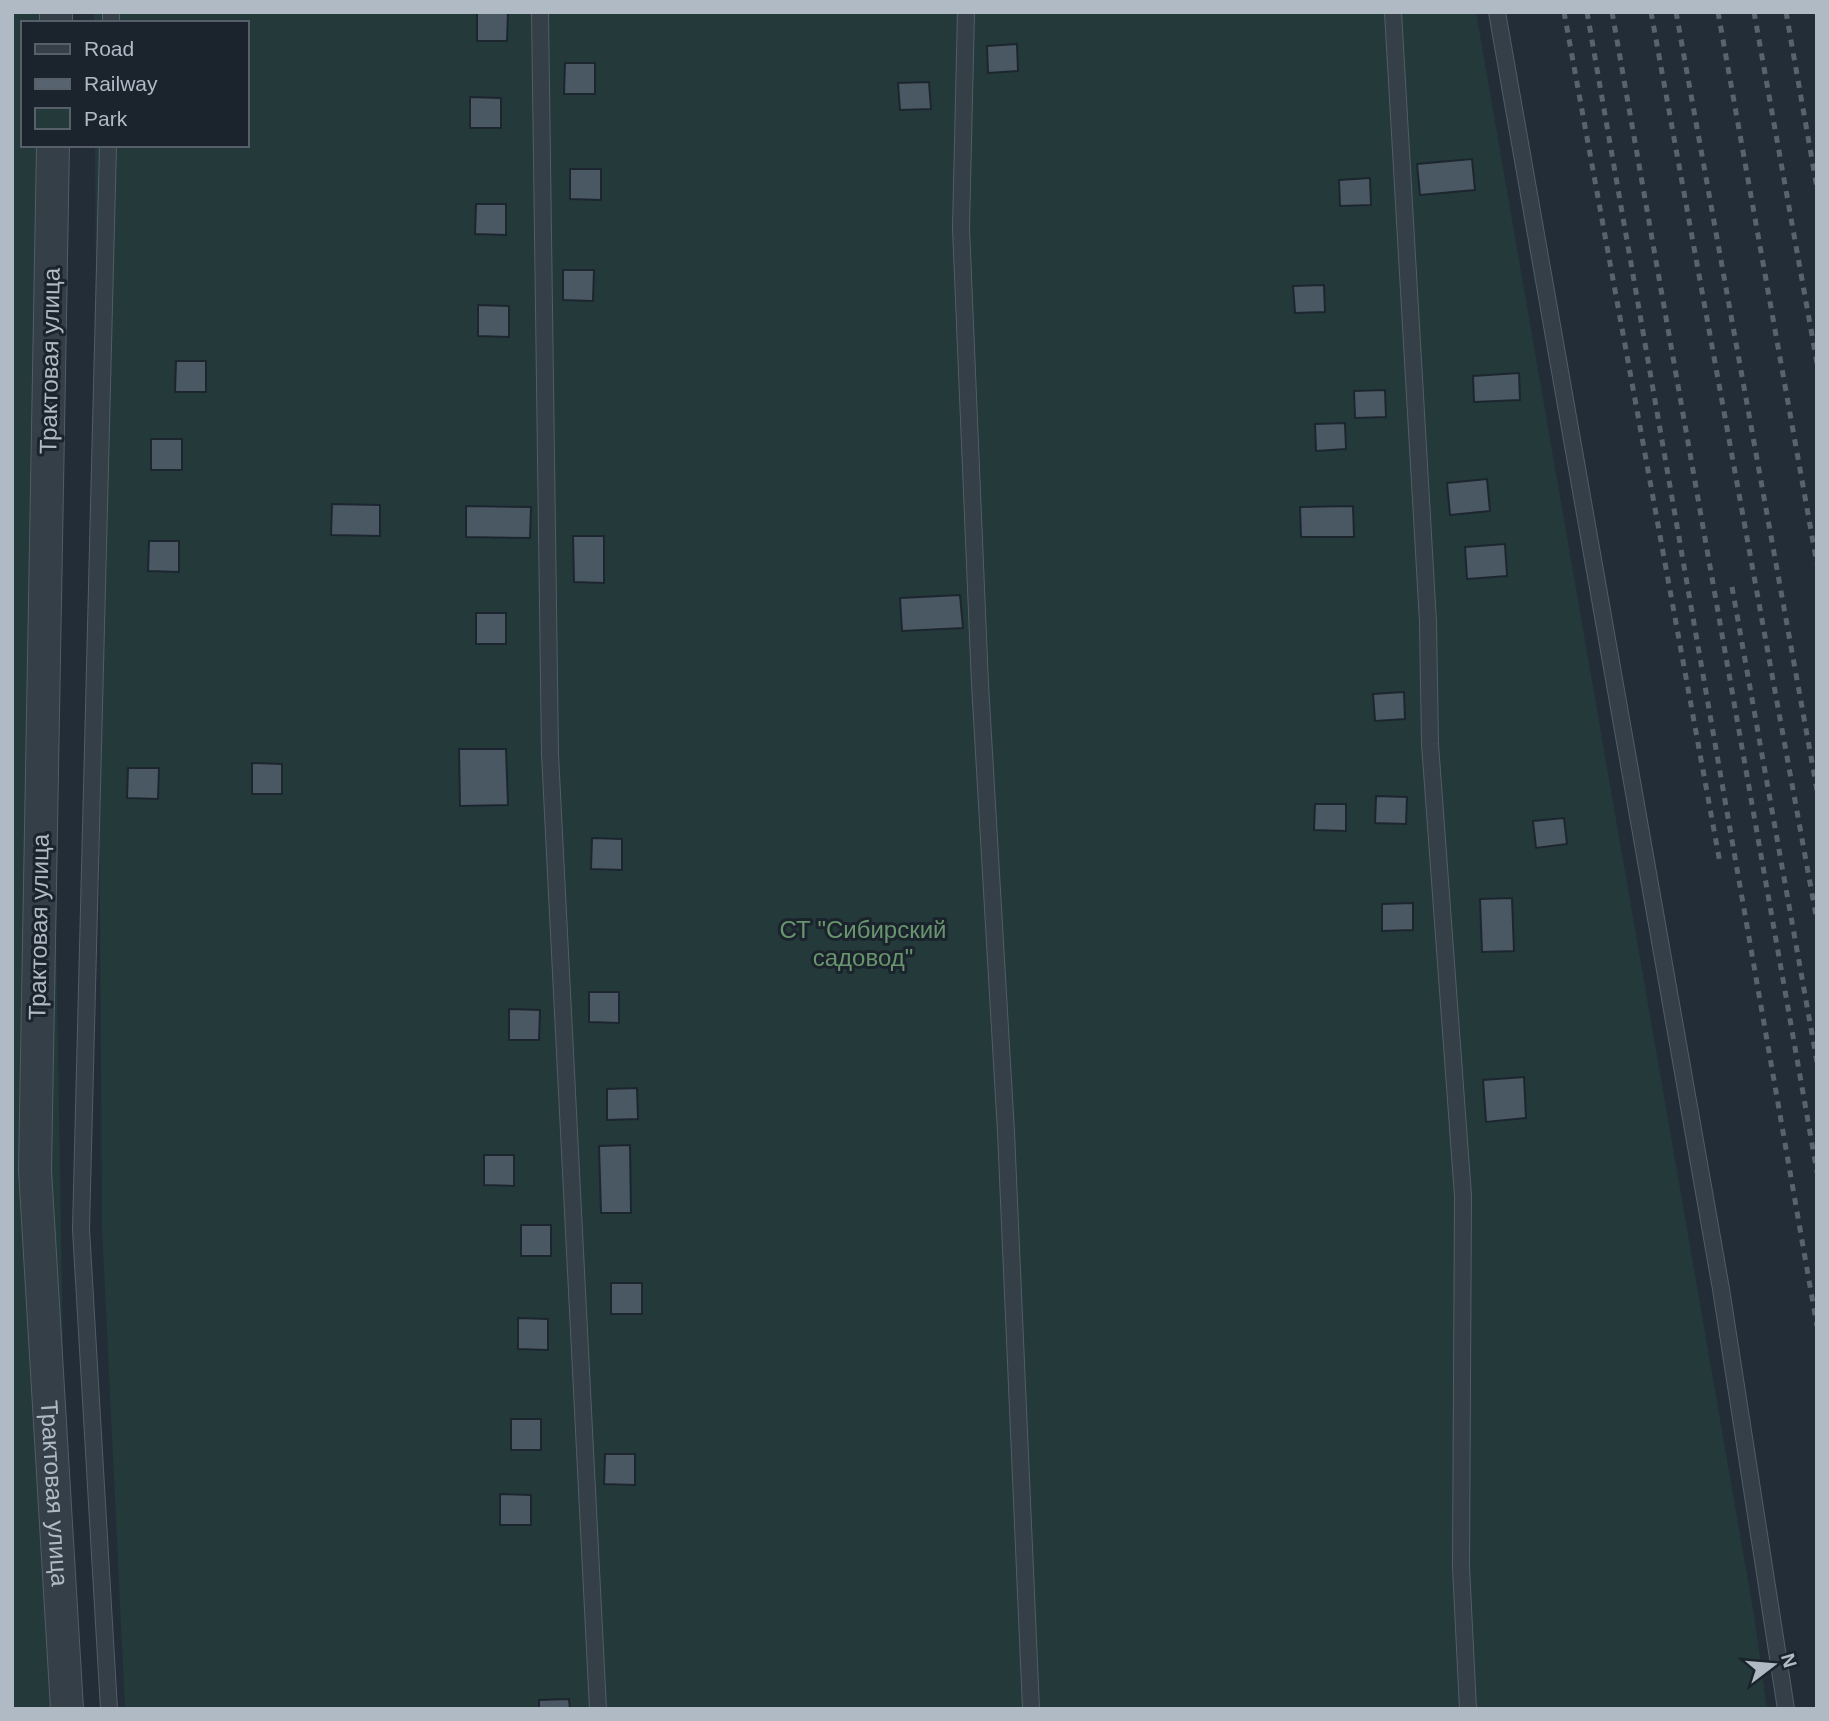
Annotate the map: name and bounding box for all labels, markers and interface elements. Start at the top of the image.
legend [21,21,248,147]
text: Road [84,37,134,60]
text: Railway [84,72,158,95]
text: Park [84,107,128,130]
street label: Трактовая улица [34,267,65,454]
street label: Трактовая улица [23,833,54,1020]
park label: СТ "Сибирский садовод" [780,916,946,971]
street label: Трактовая улица [36,1399,74,1588]
north arrow [1738,1630,1808,1700]
text: N [1777,1651,1801,1670]

